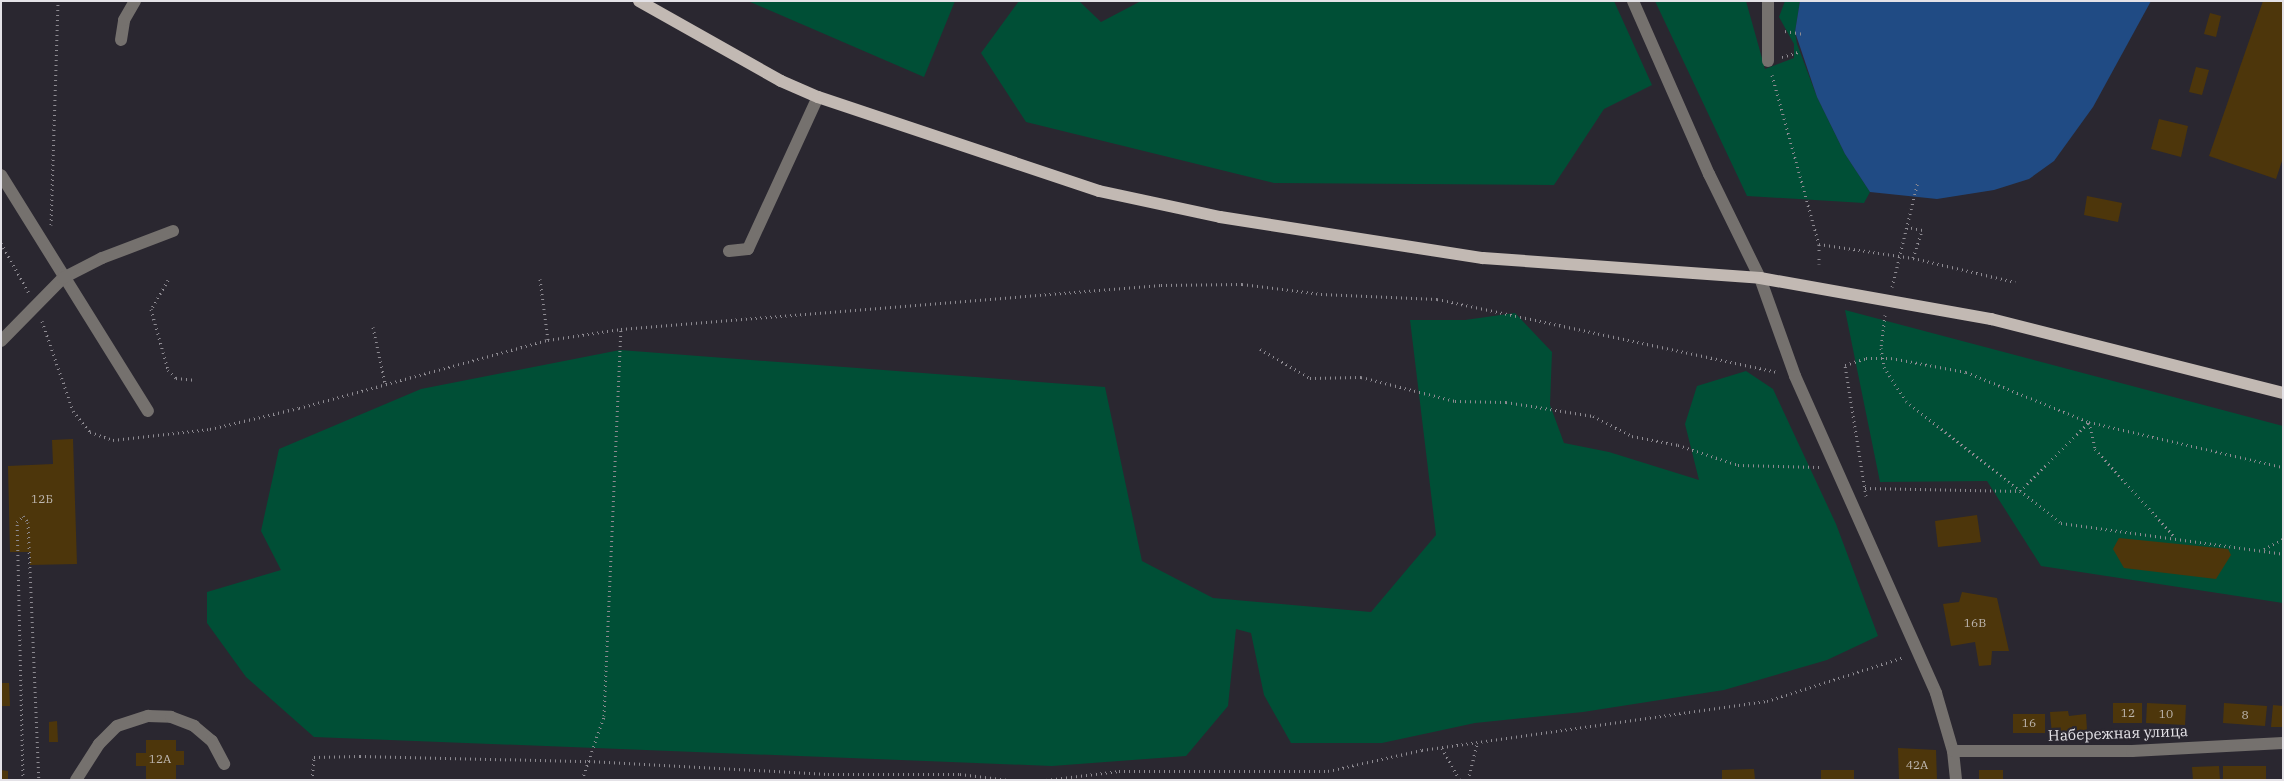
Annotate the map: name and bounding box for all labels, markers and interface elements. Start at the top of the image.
house number: 12Б [31,492,53,506]
house number: 16В [1964,616,1986,630]
house number: 12 [2121,706,2135,720]
house number: 10 [2159,707,2173,721]
house number: 8 [2241,708,2249,722]
house number: 16 [2022,716,2036,730]
street label: Набережная улица [2048,722,2188,744]
house number: 12А [149,752,171,766]
house number: 42А [1906,758,1928,772]

